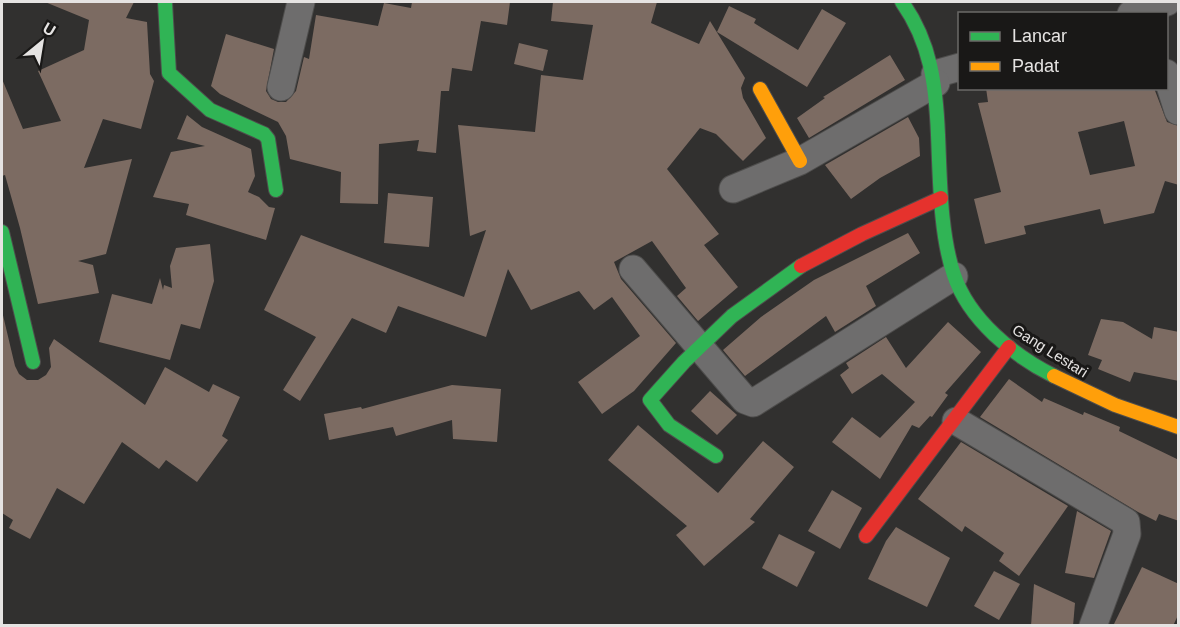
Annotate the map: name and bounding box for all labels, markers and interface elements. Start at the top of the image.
north arrow [12,12,72,72]
legend [958,12,1168,90]
text: U [40,19,59,40]
text: Lancar [1012,26,1067,46]
text: Padat [1012,56,1059,76]
street label: Gang Lestari [1009,321,1091,381]

